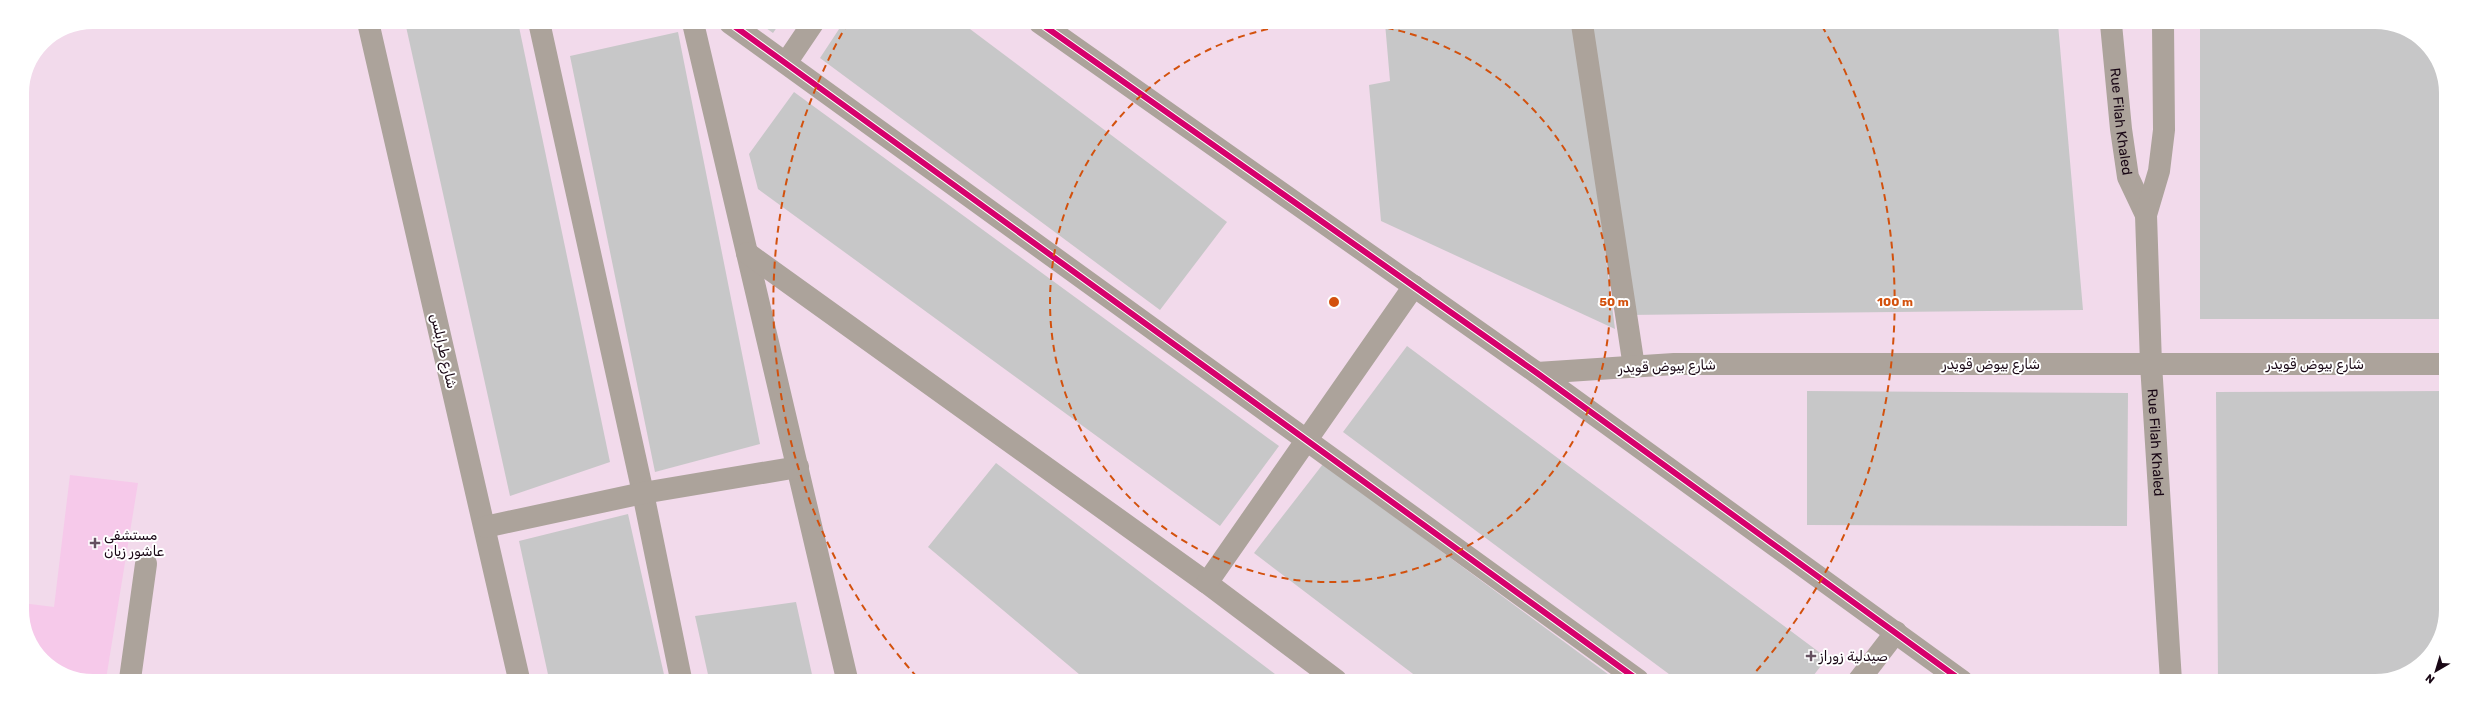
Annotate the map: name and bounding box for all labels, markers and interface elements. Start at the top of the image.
street label: Rue Filah Khaled [2106,67,2136,176]
centre of rings [1327,295,1341,309]
text: 50 m [1599,295,1629,309]
text: 100 m [1877,295,1913,309]
street label: شارع طرابلس [425,312,460,391]
street label: شارع بيوض قويدر [1617,356,1716,379]
street label: شارع بيوض قويدر [1941,356,2040,375]
street label: شارع بيوض قويدر [2265,356,2364,375]
street label: Rue Filah Khaled [2144,388,2167,497]
place label: مستشفى عاشور زيان [104,527,165,560]
marker: مستشفى عاشور زيان [89,537,101,549]
place label: صيدلية زوراز [1818,648,1888,665]
marker: صيدلية زوراز [1806,651,1816,661]
north arrow [2416,651,2456,691]
text: N [2423,671,2437,686]

